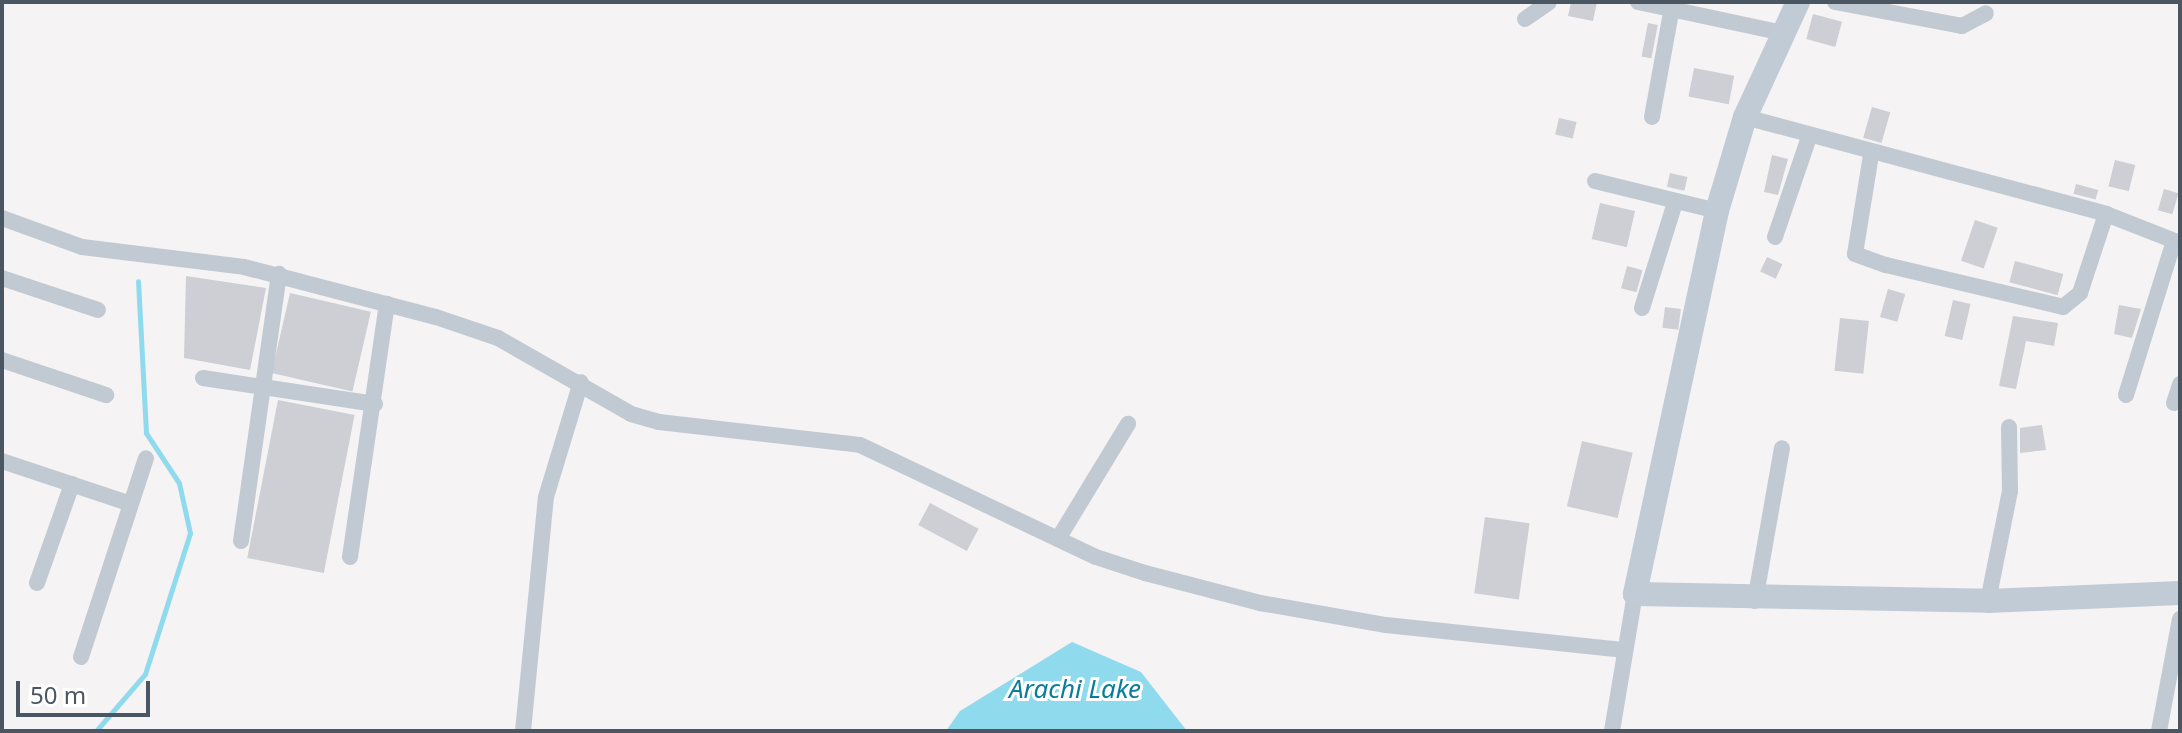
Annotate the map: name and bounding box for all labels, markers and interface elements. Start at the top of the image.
scale bar [20,665,154,715]
water label: Arachi Lake [1009,673,1141,705]
text: 50 m [30,678,86,711]

